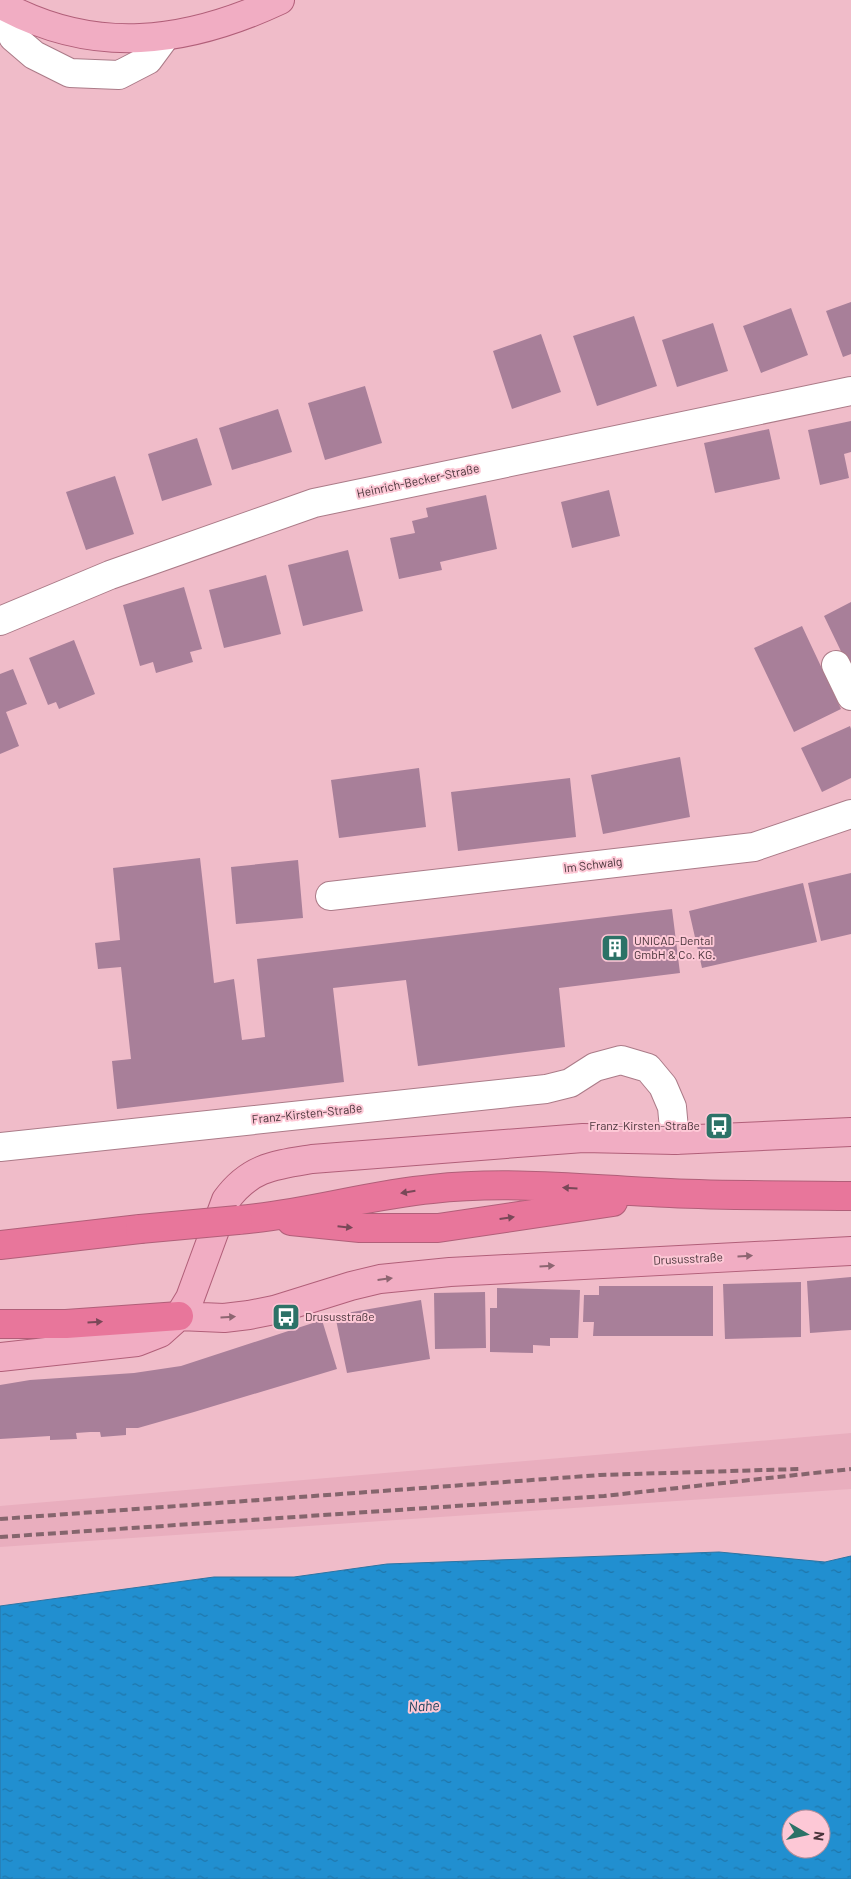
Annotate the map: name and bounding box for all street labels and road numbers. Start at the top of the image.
street label: Heinrich-Becker-Straße [355,460,480,500]
street label: Im Schwalg [563,853,623,875]
street label: Franz-Kirsten-Straße [251,1100,363,1126]
street label: Drususstraße [653,1249,723,1267]

